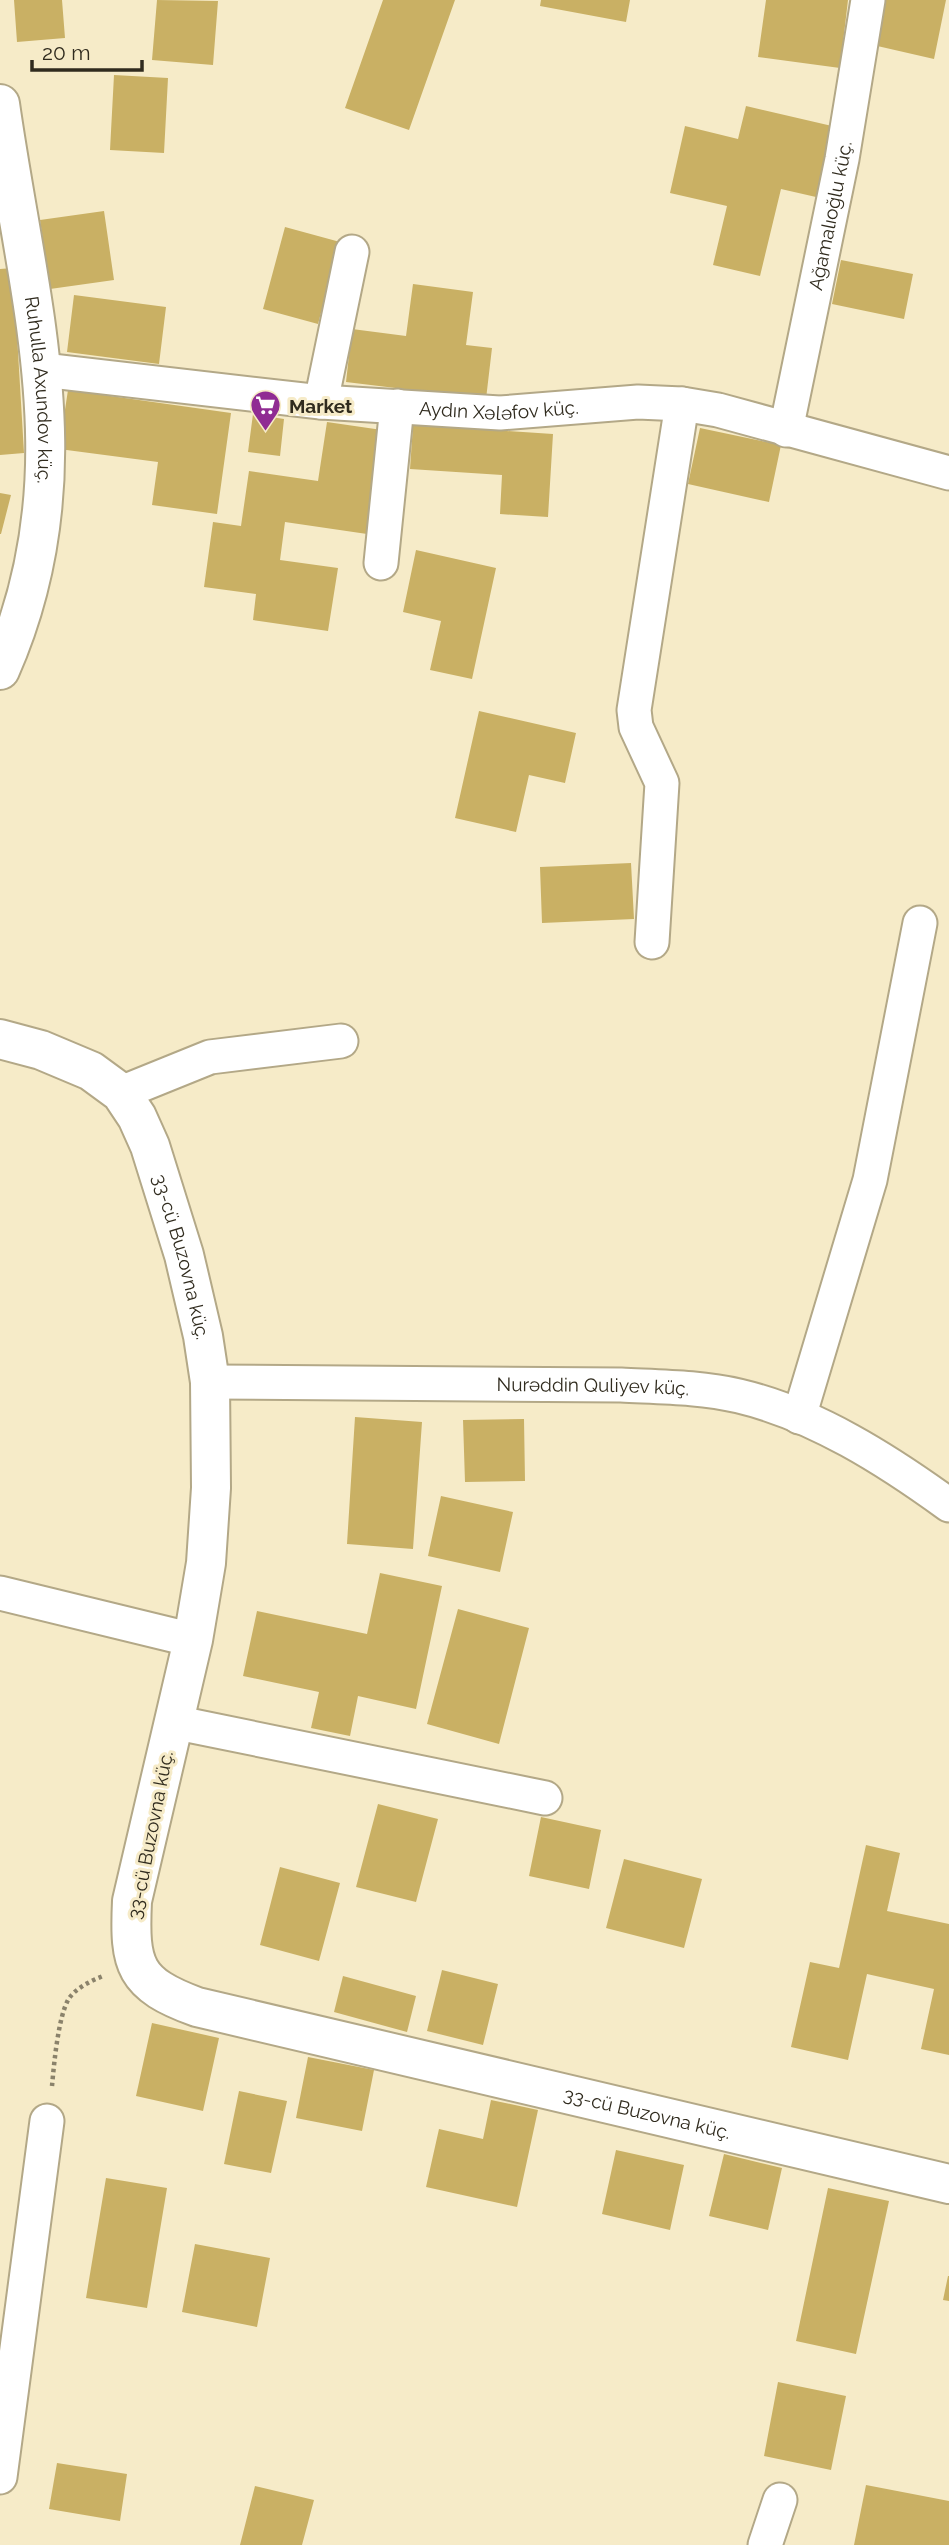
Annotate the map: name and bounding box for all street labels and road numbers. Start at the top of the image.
street label: Ağamalıoğlu küç. [804,139,856,292]
street label: Ruhulla Axundov küç. [21,295,56,484]
street label: Aydın Xələfov küç. [418,396,579,424]
street label: 33-cü Buzovna küç. [148,1171,214,1341]
street label: Nurəddin Quliyev küç. [496,1373,690,1399]
street label: 33-cü Buzovna küç. [123,1749,177,1921]
street label: 33-cü Buzovna küç. [562,2083,733,2143]

